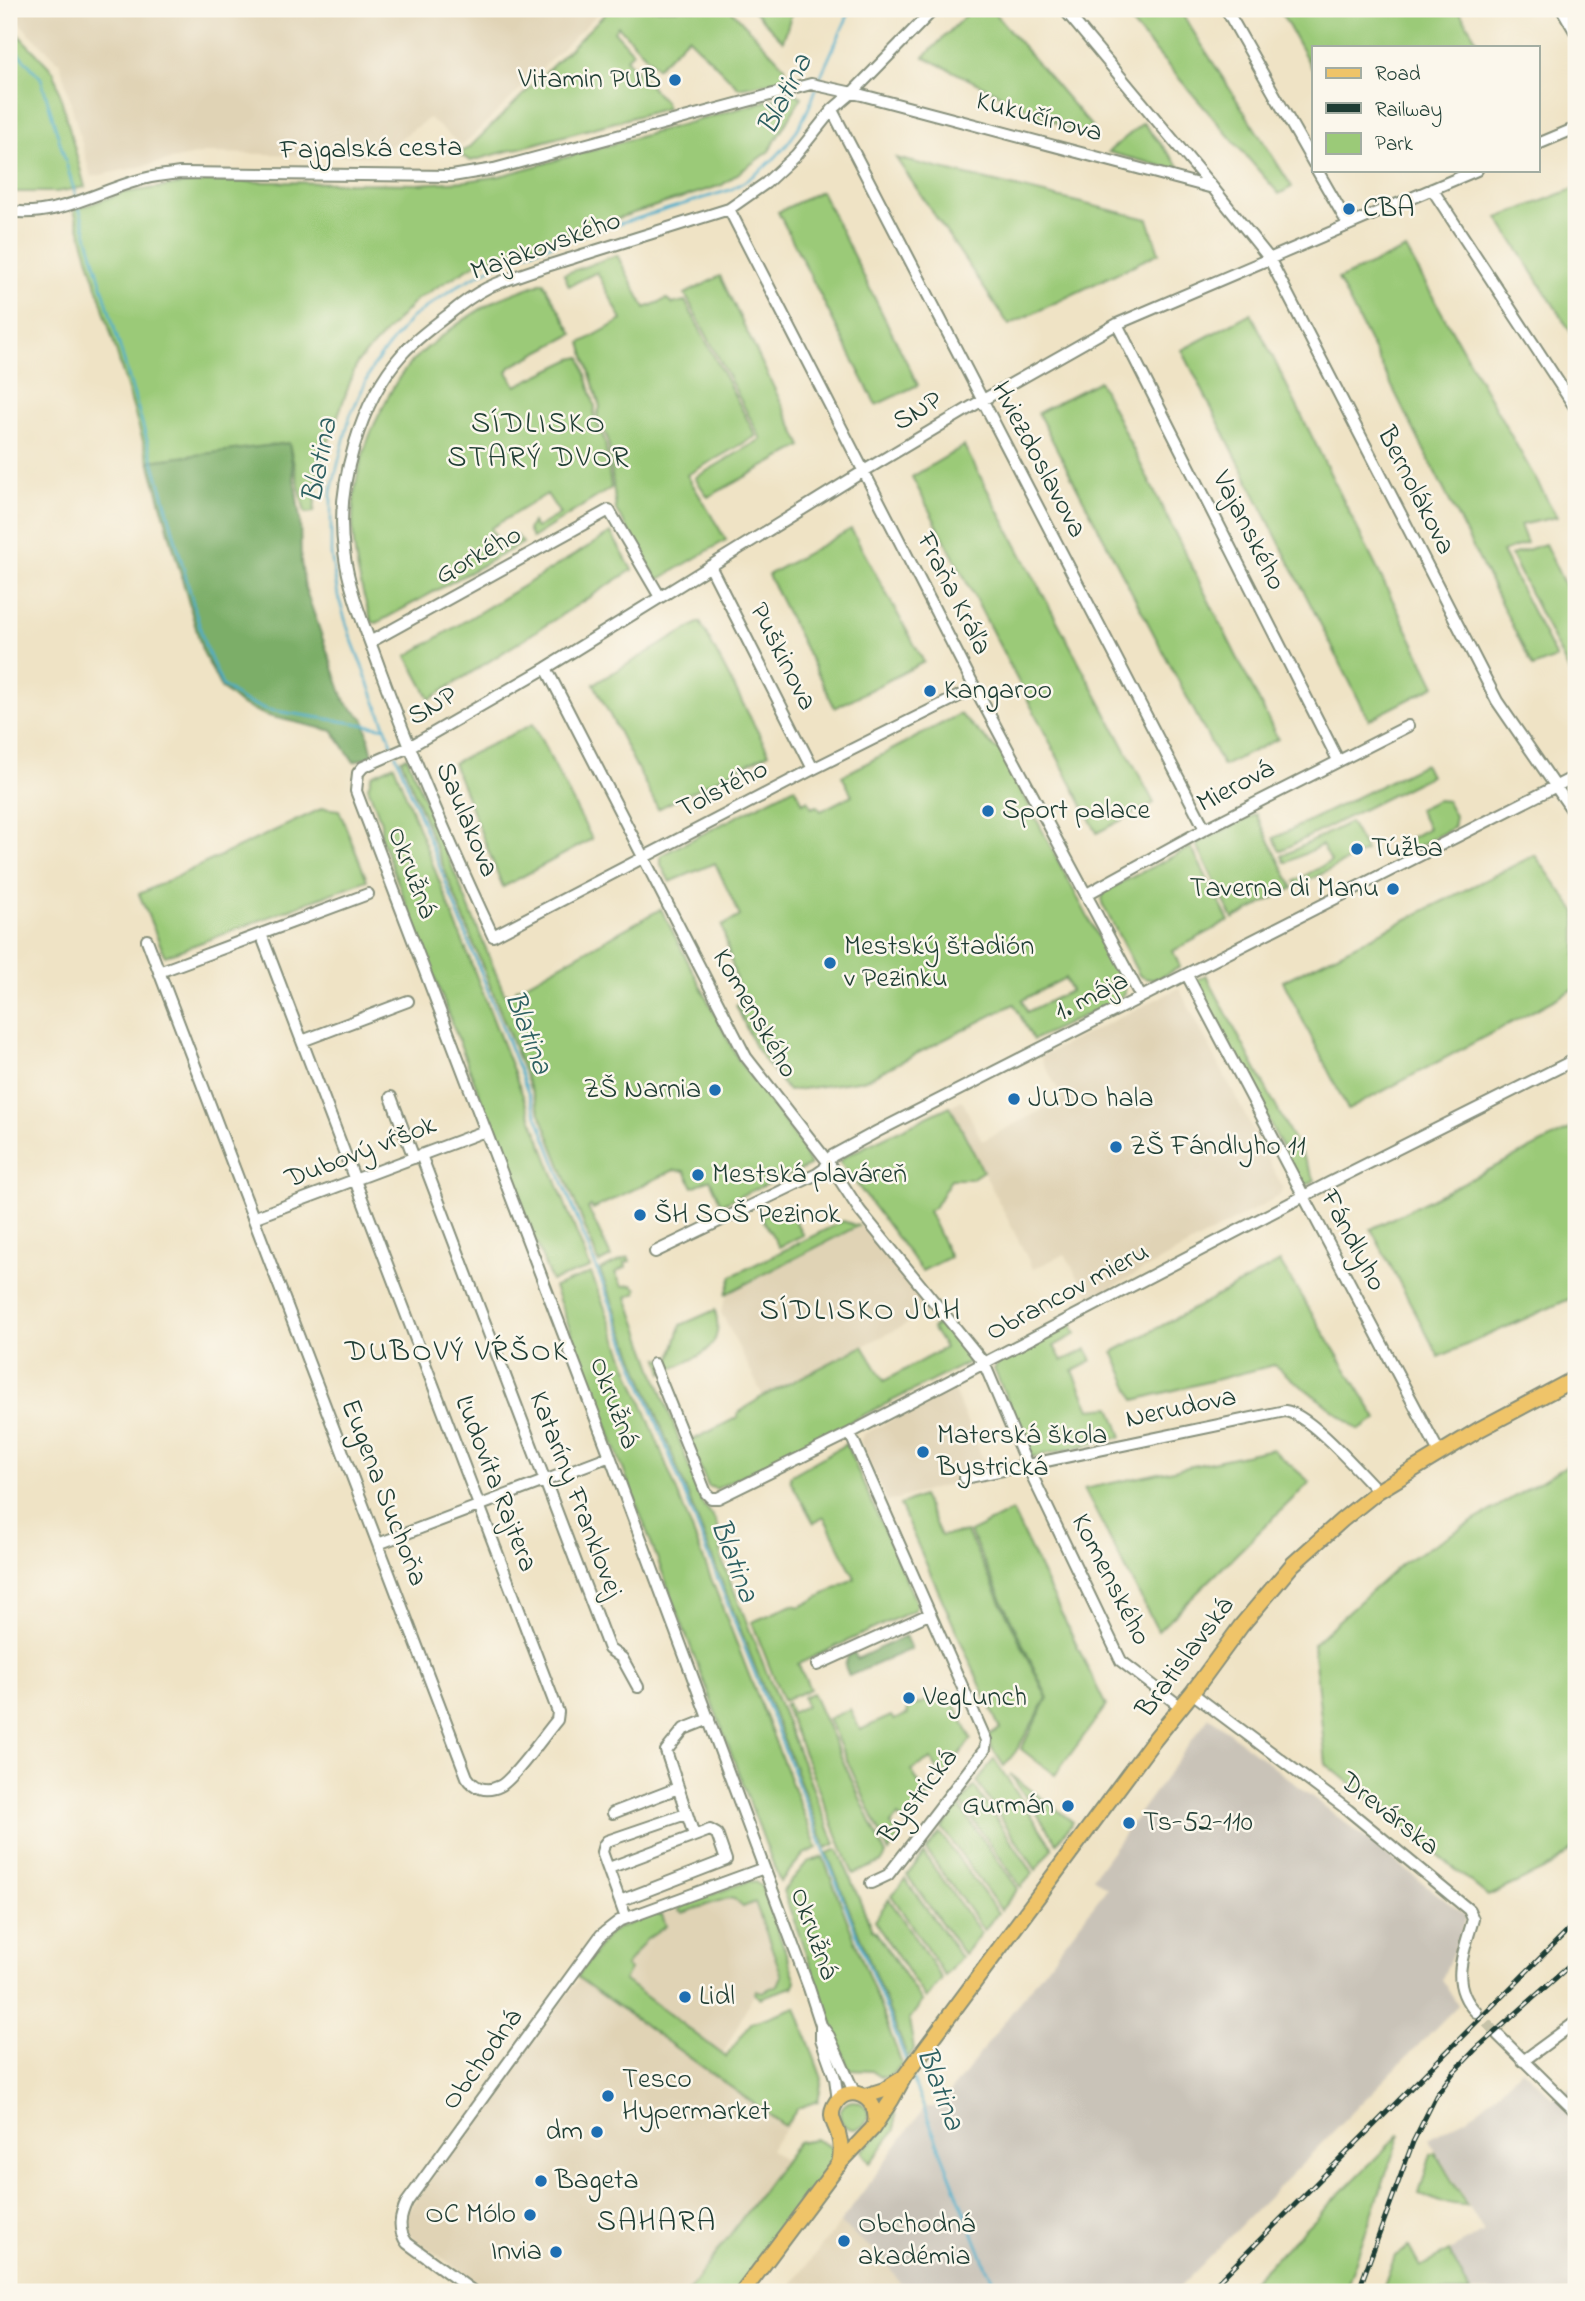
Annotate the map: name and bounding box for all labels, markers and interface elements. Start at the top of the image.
water label: Blatina [747,46,826,143]
legend [1312,46,1540,172]
place label: Vitamin PUB [517,60,661,101]
text: Road [1375,60,1421,90]
marker: Vitamin PUB [667,72,683,88]
street label: Kukučínova [971,81,1107,155]
text: Railway [1375,96,1442,128]
street label: Fajgalská cesta [278,128,463,172]
text: Park [1375,130,1414,160]
place label: CBA [1363,189,1414,230]
street label: Majakovského [465,201,627,293]
marker: CBA [1341,201,1357,217]
street label: Hviezdoslavova [980,374,1096,546]
street label: SNP [885,381,951,443]
district label: SÍDLISKO STARÝ DVOR [447,403,631,481]
water label: Blatina [291,414,351,507]
street label: Bernolákova [1365,419,1465,562]
street label: Vajanského [1200,463,1296,598]
street label: Gorkého [428,515,530,597]
street label: Fraňa Kráľa [904,525,1001,663]
street label: Puškinova [737,596,827,718]
place label: Kangaroo [944,671,1052,712]
street label: SNP [400,676,466,738]
marker: Kangaroo [922,683,938,699]
street label: Mierová [1190,749,1282,825]
street label: Tolstého [670,750,776,830]
street label: Saulakova [423,756,509,884]
place label: Sport palace [1002,791,1150,832]
marker: Sport palace [980,803,996,819]
street label: Okružná [375,821,447,925]
place label: Túžba [1371,829,1443,870]
marker: Túžba [1349,841,1365,857]
place label: Taverna di Manu [1189,869,1379,910]
marker: Taverna di Manu [1385,881,1401,897]
place label: Mestský štadión v Pezinku [844,927,1034,1000]
street label: Komenského [700,942,808,1086]
marker: Mestský štadión v Pezinku [822,955,838,971]
street label: 1. mája [1048,961,1136,1033]
water label: Blatina [491,985,563,1082]
place label: ZŠ Narnia [583,1070,701,1111]
place label: JUDO hala [1028,1079,1154,1120]
marker: ZŠ Narnia [707,1082,723,1098]
marker: JUDO hala [1006,1091,1022,1107]
street label: Dubový vŕšok [279,1105,443,1201]
place label: ZŠ Fándlyho 11 [1130,1127,1306,1168]
marker: ZŠ Fándlyho 11 [1108,1139,1124,1155]
place label: Mestská plaváreň [712,1155,907,1196]
marker: Mestská plaváreň [690,1167,706,1183]
street label: Fándlyho [1308,1182,1396,1299]
place label: ŠH SOŠ Pezinok [654,1195,841,1236]
marker: ŠH SOŠ Pezinok [632,1207,648,1223]
street label: Obrancov mieru [979,1233,1157,1353]
district label: SÍDLISKO JUH [760,1290,962,1334]
district label: DUBOVÝ VŔŠOK [344,1331,569,1375]
street label: Okružná [577,1351,649,1455]
street label: Nerudova [1122,1377,1240,1441]
street label: Kataríny Franklovej [517,1386,634,1605]
street label: Ľudovíta Rajtera [443,1390,547,1578]
street label: Eugena Suchoňa [329,1394,437,1592]
place label: Materská škola Bystrická [936,1416,1108,1489]
marker: Materská škola Bystrická [915,1444,931,1460]
street label: Komenského [1059,1507,1161,1653]
water label: Blatina [697,1513,769,1610]
street label: Bratislavská [1126,1589,1245,1728]
place label: VegLunch [922,1678,1027,1719]
marker: VegLunch [901,1690,917,1706]
street label: Bystrická [869,1740,969,1854]
street label: Drevárska [1329,1762,1448,1867]
place label: Gurmán [962,1786,1054,1827]
marker: Gurmán [1060,1798,1076,1814]
place label: Ts-52-110 [1143,1803,1253,1844]
marker: Ts-52-110 [1121,1815,1137,1831]
street label: Okružná [777,1882,849,1986]
place label: Lidl [699,1977,735,2018]
marker: Lidl [677,1989,693,2005]
street label: Obchodná [432,2001,534,2119]
water label: Blatina [903,2041,975,2138]
place label: Tesco Hypermarket [622,2060,770,2133]
marker: Tesco Hypermarket [600,2088,616,2104]
place label: dm [546,2112,583,2153]
marker: dm [589,2124,605,2140]
place label: Bageta [554,2161,639,2202]
marker: Bageta [533,2173,549,2189]
place label: OC Mólo [425,2195,516,2236]
district label: SAHARA [597,2201,717,2245]
place label: Obchodná akadémia [858,2205,975,2278]
marker: OC Mólo [522,2207,538,2223]
place label: Invia [491,2232,542,2273]
marker: Obchodná akadémia [836,2233,852,2249]
marker: Invia [548,2244,564,2260]

